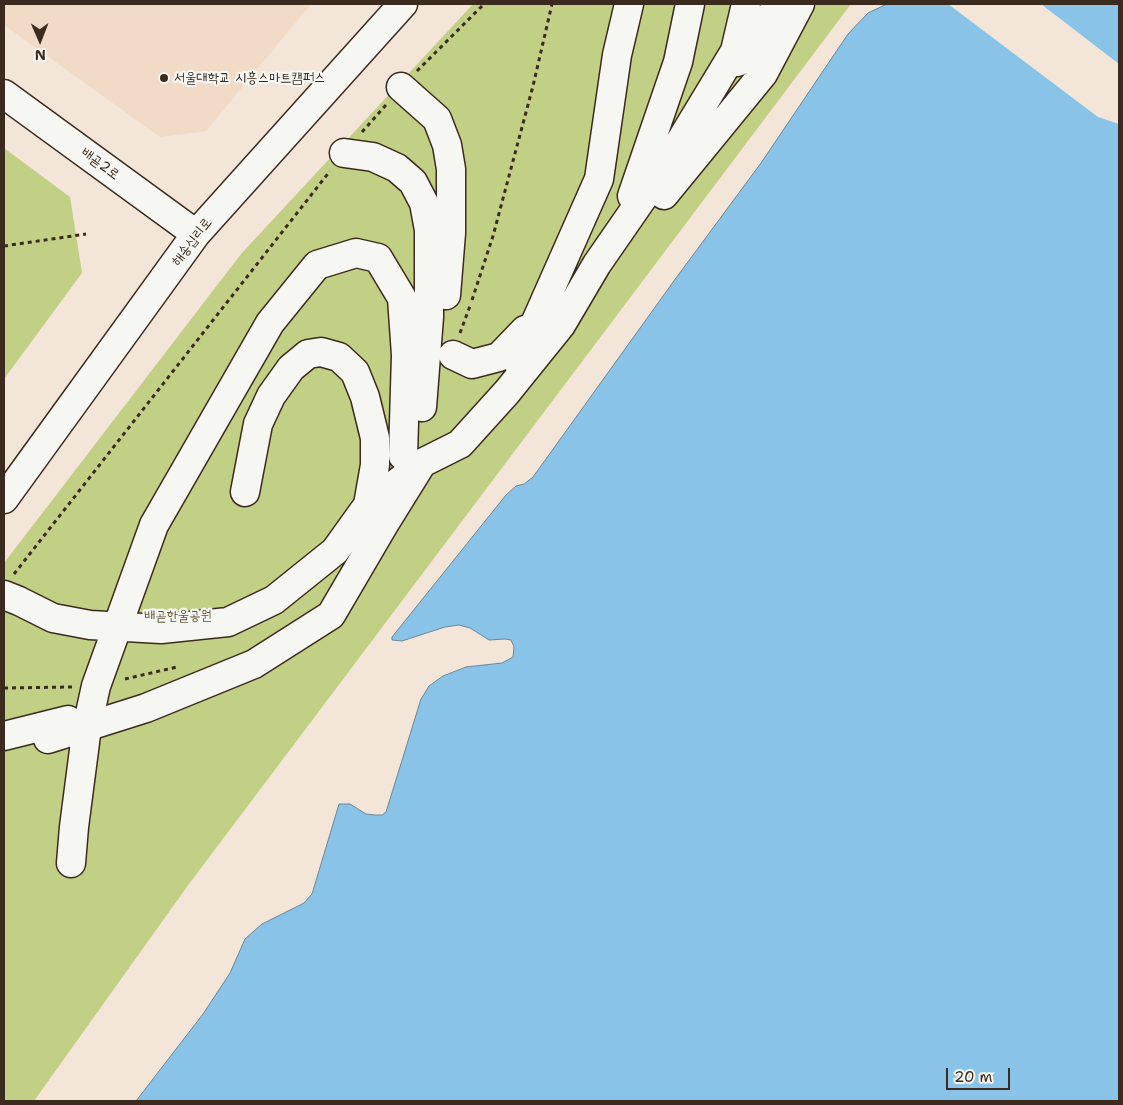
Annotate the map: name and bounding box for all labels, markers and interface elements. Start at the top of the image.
north arrow [15,15,65,65]
text: N [35,46,46,64]
place label: 서울대학교 시흥스마트캠퍼스 [174,70,325,86]
marker: 서울대학교 시흥스마트캠퍼스 [158,72,170,84]
street label: 배곧2로 [77,144,123,184]
street label: 해송십리로 [168,215,216,269]
park label: 배곧한울공원 [144,608,212,624]
scale bar [948,1058,1012,1090]
text: 20 m [954,1067,993,1087]

